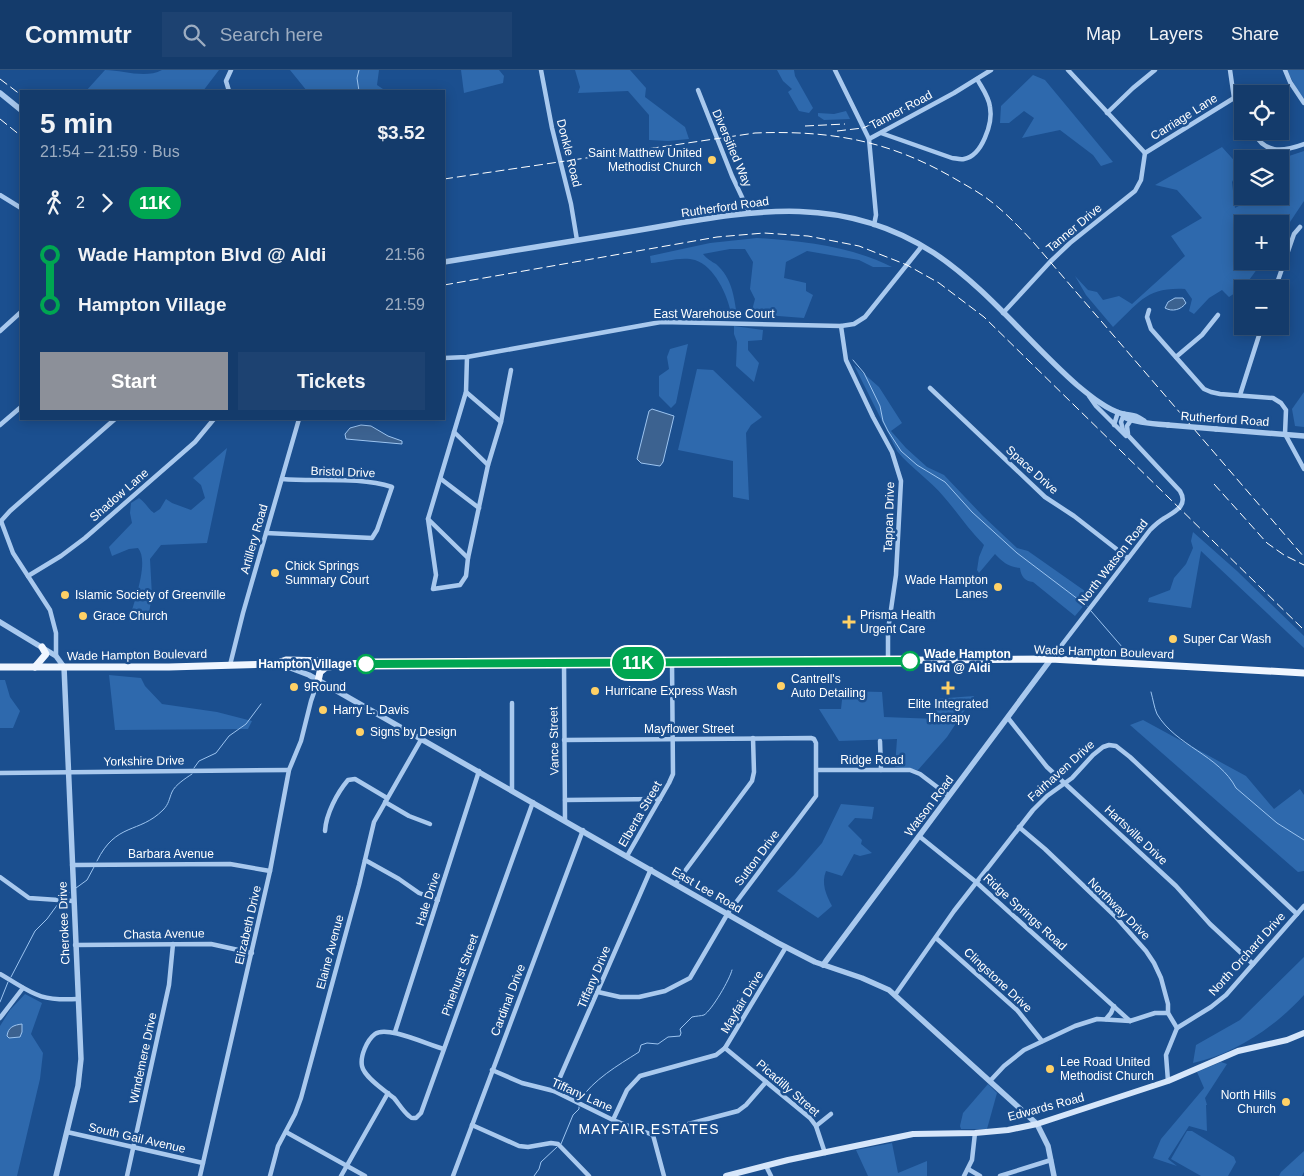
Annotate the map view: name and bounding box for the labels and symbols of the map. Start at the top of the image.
street label: Tanner Road [867,88,935,132]
street label: Carriage Lane [1148,91,1220,143]
street label: Diversified Way [709,107,755,189]
street label: Donkle Road [554,118,584,188]
place label: Saint Matthew United Methodist Church [588,146,702,174]
marker: Saint Matthew United Methodist Church [706,154,718,166]
street label: Rutherford Road [680,194,770,220]
street label: Tanner Drive [1043,201,1105,255]
street label: East Warehouse Court [654,307,775,321]
street label: Rutherford Road [1180,409,1270,429]
street label: Space Drive [1003,443,1061,497]
street label: Bristol Drive [310,464,376,480]
street label: Shadow Lane [87,465,152,524]
street label: Tappan Drive [881,481,897,553]
street label: Artillery Road [237,502,271,576]
street label: North Watson Road [1075,516,1151,608]
place label: Chick Springs Summary Court [285,559,370,587]
marker: Chick Springs Summary Court [269,567,281,579]
place label: Wade Hampton Lanes [905,573,988,601]
marker: Wade Hampton Lanes [992,581,1004,593]
place label: Islamic Society of Greenville [75,588,226,602]
marker: Islamic Society of Greenville [59,589,71,601]
place label: Prisma Health Urgent Care [860,608,935,636]
place label: Grace Church [93,609,168,623]
marker: Grace Church [77,610,89,622]
marker: Prisma Health Urgent Care [842,615,856,629]
place label: Super Car Wash [1183,632,1271,646]
marker: Super Car Wash [1167,633,1179,645]
street label: Wade Hampton Boulevard [1034,643,1174,661]
street label: Wade Hampton Boulevard [67,647,207,663]
line badge: 11K [609,647,667,679]
place label: Wade Hampton Blvd @ Aldi [924,647,1011,675]
marker: Wade Hampton Blvd @ Aldi [900,651,920,671]
marker: Hampton Village [356,654,376,674]
place label: Hampton Village [258,657,352,671]
place label: Cantrell's Auto Detailing [791,672,866,700]
place label: 9Round [304,680,346,694]
marker: Cantrell's Auto Detailing [775,680,787,692]
marker: 9Round [288,681,300,693]
marker: Elite Integrated Therapy [941,681,955,695]
place label: Hurricane Express Wash [605,684,737,698]
marker: Hurricane Express Wash [589,685,601,697]
place label: Elite Integrated Therapy [908,697,988,725]
place label: Harry L. Davis [333,703,409,717]
marker: Harry L. Davis [317,704,329,716]
street label: Vance Street [546,706,562,775]
street label: Mayflower Street [644,722,735,736]
place label: Signs by Design [370,725,457,739]
marker: Signs by Design [354,726,366,738]
street label: Fairhaven Drive [1025,737,1097,805]
street label: Yorkshire Drive [103,753,185,769]
street label: Ridge Road [840,753,904,767]
street label: Watson Road [902,773,956,839]
street label: Elberta Street [616,778,665,849]
street label: Hartsville Drive [1102,802,1171,868]
street label: Sutton Drive [732,827,783,889]
street label: Barbara Avenue [128,847,214,861]
street label: East Lee Road [669,864,745,916]
street label: Hale Drive [413,870,443,928]
street label: Ridge Springs Road [980,871,1070,953]
street label: Northway Drive [1085,875,1153,943]
street label: Cherokee Drive [56,881,72,965]
street label: Elizabeth Drive [232,884,264,966]
street label: North Orchard Drive [1206,909,1288,999]
street label: Elaine Avenue [313,913,347,991]
street label: Chasta Avenue [123,926,205,942]
street label: Pinehurst Street [439,932,482,1018]
street label: Tiffany Drive [575,943,614,1010]
street label: Clingstone Drive [961,945,1035,1015]
street label: Cardinal Drive [488,962,528,1038]
street label: Mayfair Drive [718,968,766,1036]
street label: Windemere Drive [127,1011,160,1105]
place label: Lee Road United Methodist Church [1060,1055,1154,1083]
street label: Picadilly Street [753,1057,823,1120]
marker: Lee Road United Methodist Church [1044,1063,1056,1075]
street label: Tiffany Lane [549,1075,615,1115]
place label: North Hills Church [1221,1088,1276,1116]
street label: Edwards Road [1006,1090,1086,1124]
marker: North Hills Church [1280,1096,1292,1108]
street label: South Gail Avenue [87,1120,187,1156]
district label: MAYFAIR ESTATES [578,1121,720,1137]

